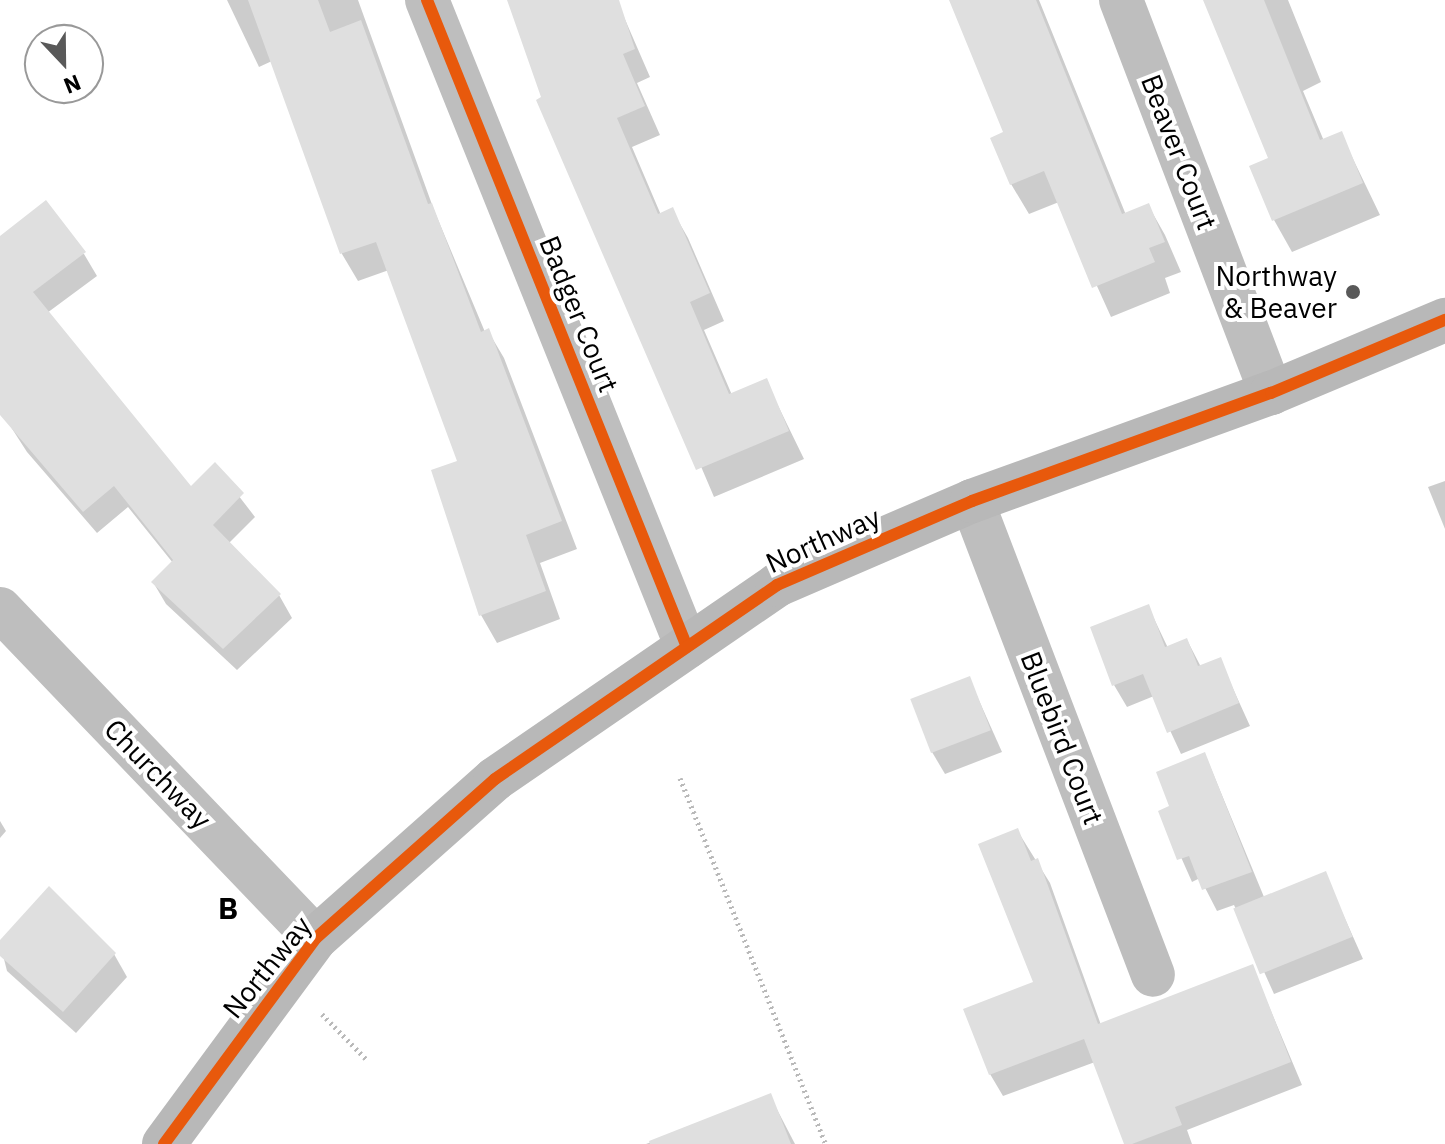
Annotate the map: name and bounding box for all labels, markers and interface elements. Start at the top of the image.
north arrow [24,24,104,104]
text: N [60,68,85,101]
street label: Beaver Court [1134,70,1224,234]
street label: Badger Court [532,231,626,397]
place label: Northway & Beaver [1216,259,1337,325]
marker: Northway & Beaver [1344,283,1362,301]
street label: Northway [761,500,885,580]
street label: Bluebird Court [1014,647,1110,829]
street label: Churchway [98,712,218,836]
district label: B [218,890,238,926]
street label: Northway [216,909,318,1025]

